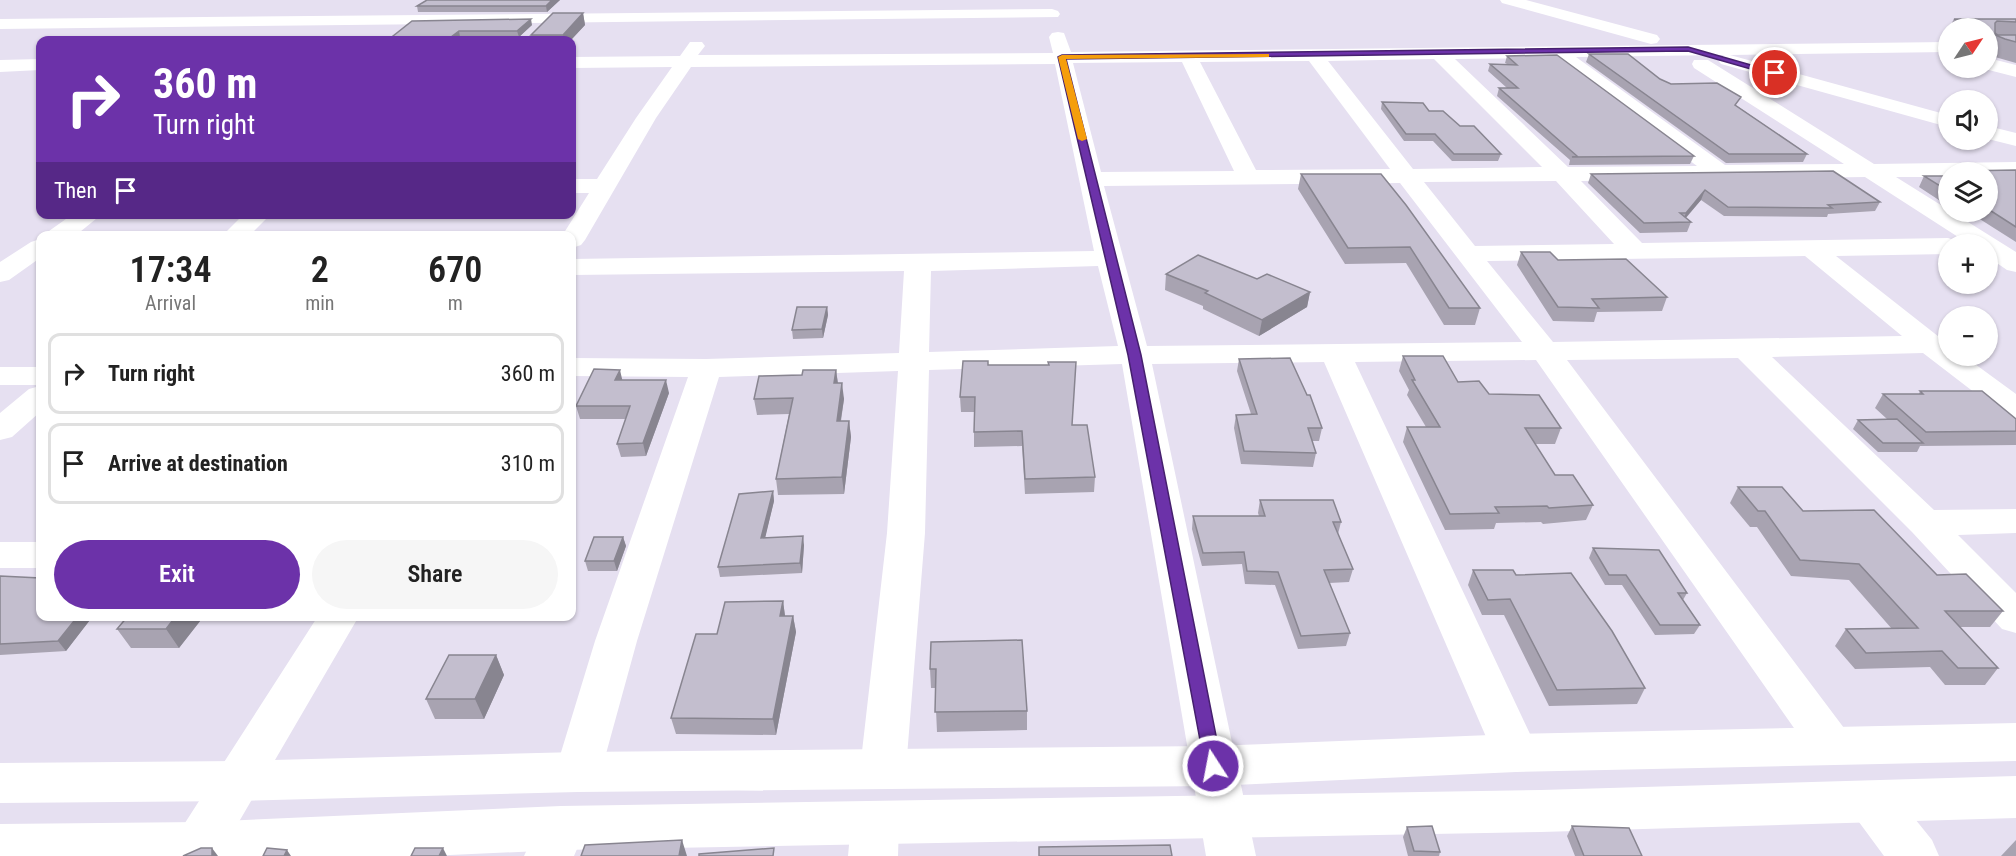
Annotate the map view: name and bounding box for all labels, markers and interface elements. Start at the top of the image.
north arrow [1938,18,1998,78]
map controls [1938,18,1998,366]
pin [1749,47,1800,98]
icon: arrive [1758,56,1791,89]
text: 360 m [153,59,258,108]
icon: right [54,60,132,138]
button: sound [1938,90,1998,150]
text: Turn right [153,109,255,141]
button: layers [1938,162,1998,222]
icon: arrive [109,174,142,207]
text: Then [54,178,97,203]
button: + [1938,234,1998,294]
text: 17:34 [130,249,212,291]
text: 2 [311,249,329,291]
text: 670 [428,249,482,291]
text: Arrival [145,291,196,315]
text: min [305,291,334,315]
text: m [448,291,463,315]
button: − [1938,306,1998,366]
icon: right [57,357,90,390]
text: Turn right [108,361,195,386]
text: 360 m [501,361,555,386]
icon: arrive [57,447,90,480]
text: Arrive at destination [108,451,288,476]
text: 310 m [501,451,555,476]
button: Exit [54,540,300,609]
button: Share [312,540,558,609]
position arrow [1181,734,1245,798]

